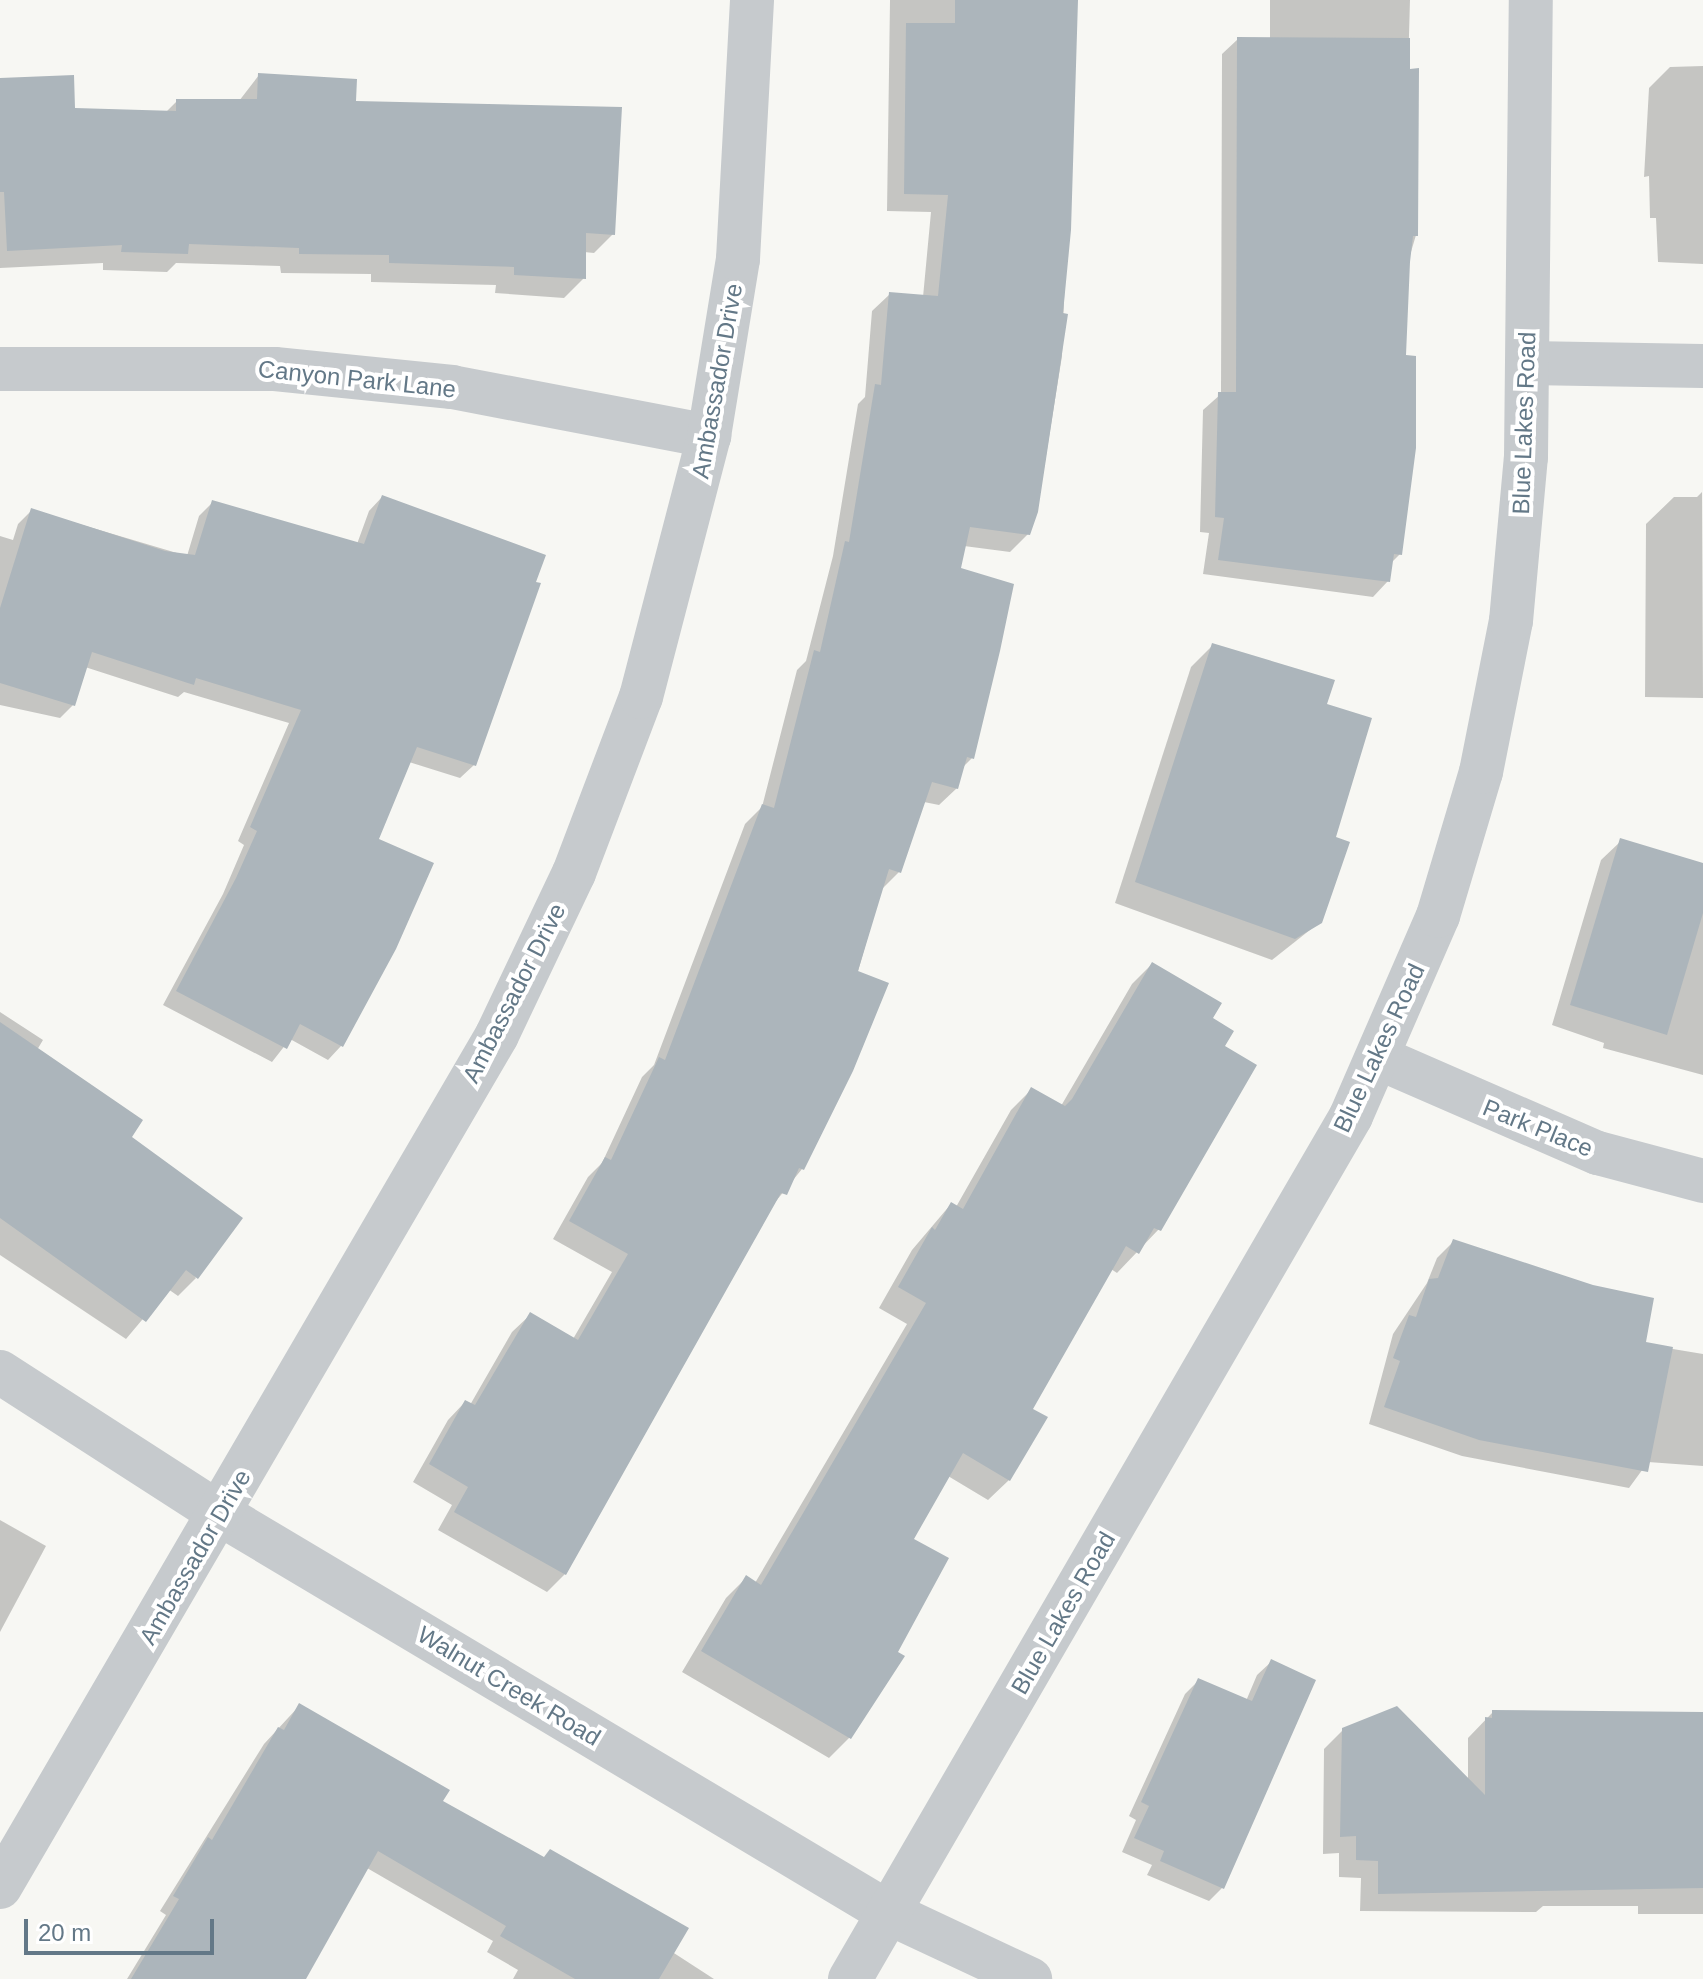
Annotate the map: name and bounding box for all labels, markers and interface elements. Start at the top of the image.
street label: Ambassador Drive [686,281,748,481]
street label: Blue Lakes Road [1506,331,1542,515]
street label: Canyon Park Lane [257,354,457,404]
street label: Ambassador Drive [456,899,572,1087]
street label: Blue Lakes Road [1327,959,1431,1137]
street label: Park Place [1479,1093,1597,1163]
street label: Ambassador Drive [133,1464,257,1650]
street label: Blue Lakes Road [1005,1527,1121,1699]
street label: Walnut Creek Road [412,1620,606,1752]
scale bar [28,1903,218,1953]
text: 20 m [38,1919,91,1946]

